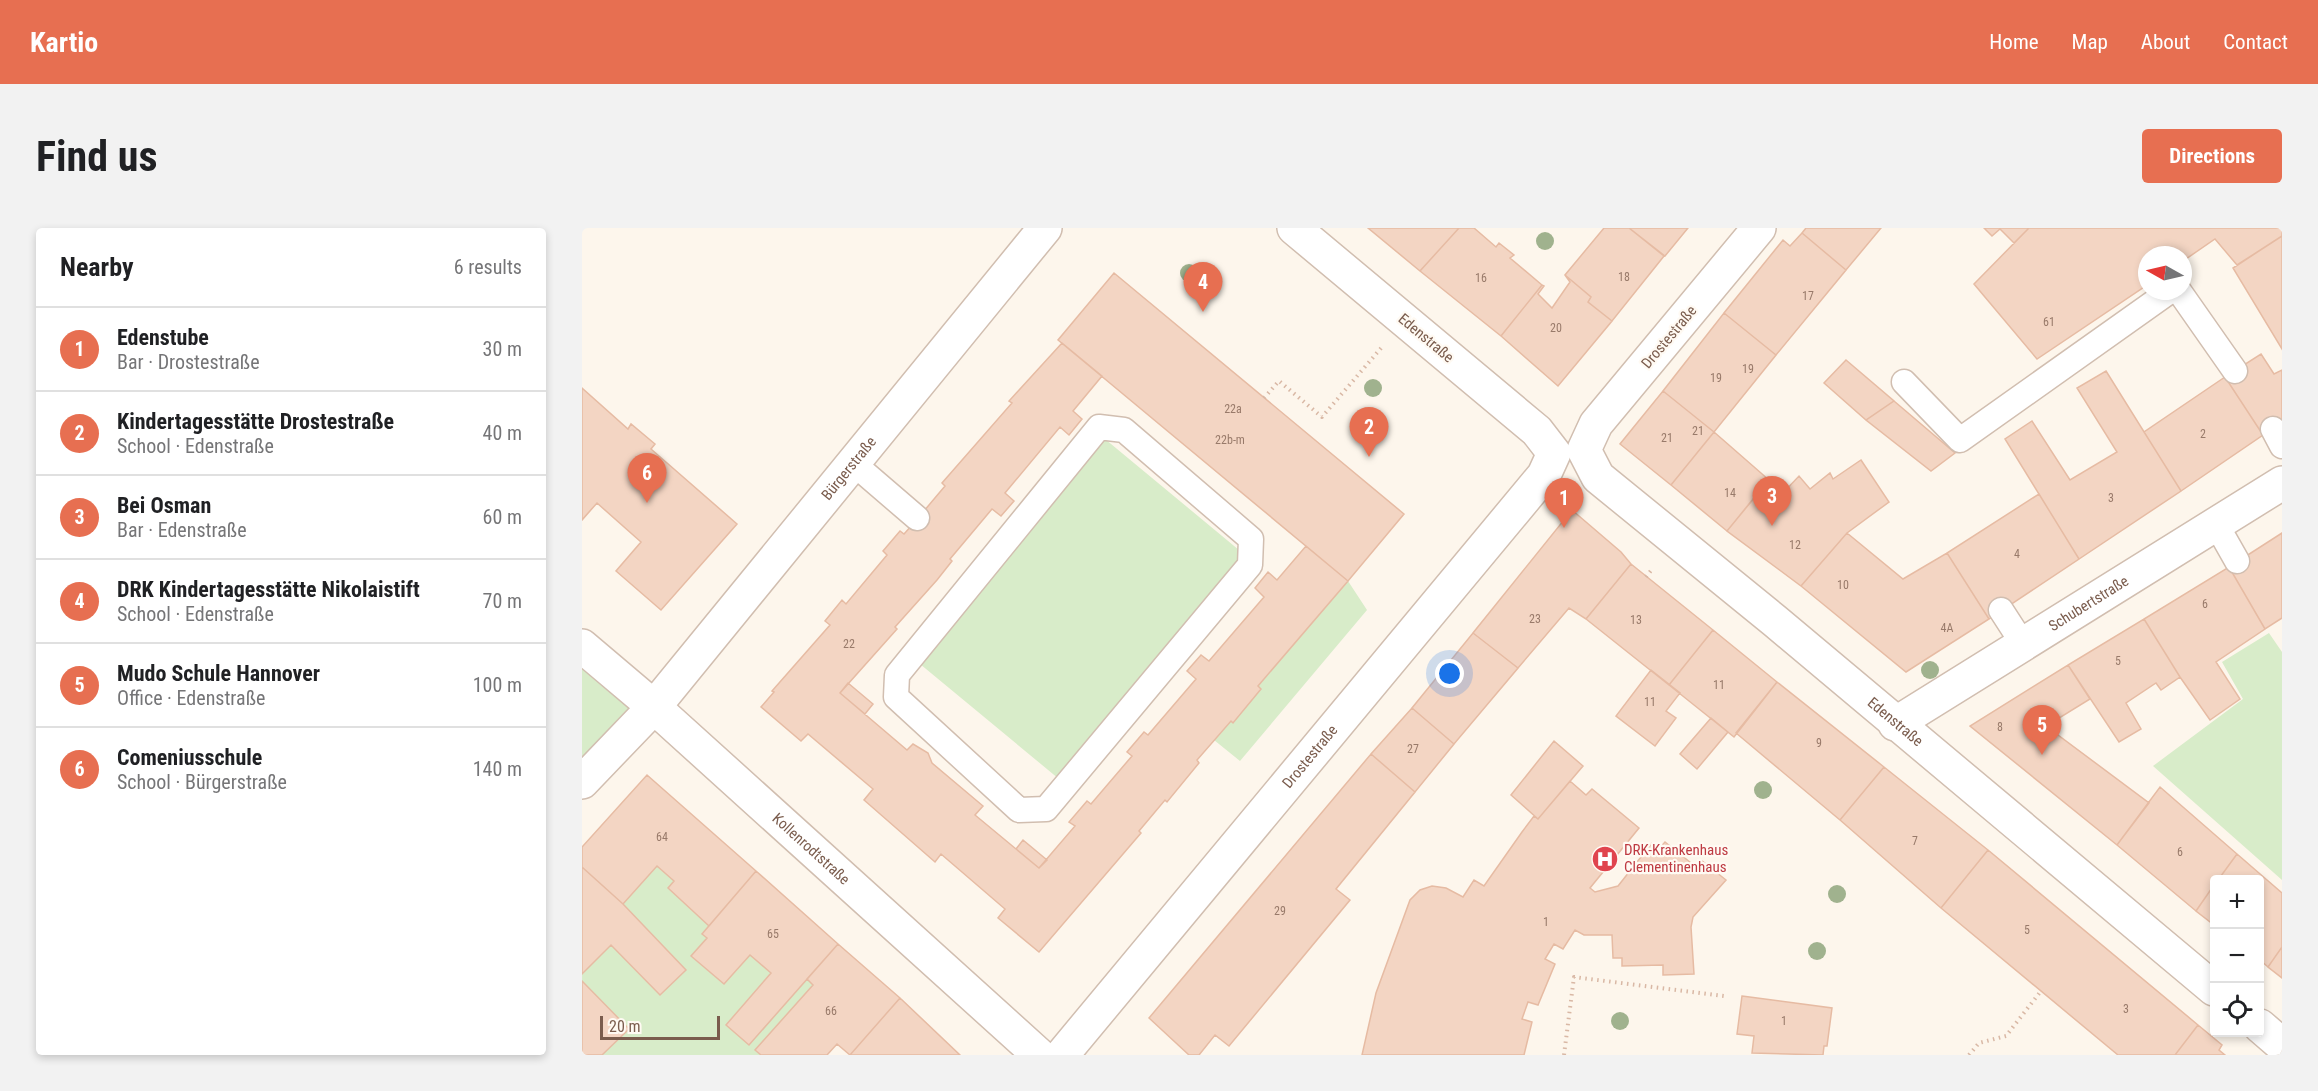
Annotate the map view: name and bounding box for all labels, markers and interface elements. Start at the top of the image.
text: Kartio [30,26,98,59]
text: Home [1989,30,2039,54]
text: Map [2072,30,2108,54]
text: About [2141,30,2190,54]
text: Contact [2223,30,2288,54]
button: Directions [2142,129,2282,183]
text: Find us [36,132,157,181]
north arrow [2138,246,2192,300]
text: Nearby [60,252,134,282]
text: 6 results [454,255,522,279]
pin: 4 [1184,262,1222,312]
house number: 18 [1618,270,1630,284]
house number: 16 [1475,271,1487,285]
house number: 17 [1802,289,1814,303]
street label: Drostestraße [1638,302,1700,372]
street label: Edenstraße [1395,310,1457,366]
house number: 61 [2043,315,2055,329]
house number: 20 [1550,321,1562,335]
text: Edenstube [117,325,209,350]
text: 1 [74,337,85,361]
text: 30 m [483,337,522,361]
text: Bar · Drostestraße [117,350,260,374]
house number: 19 [1742,362,1754,376]
house number: 19 [1710,371,1722,385]
house number: 22a [1224,402,1242,416]
pin: 2 [1350,408,1388,457]
text: Kindertagesstätte Drostestraße [117,409,394,434]
text: 2 [74,421,85,445]
text: 40 m [483,421,522,445]
house number: 21 [1692,424,1704,438]
house number: 2 [2200,427,2206,441]
house number: 21 [1661,431,1673,445]
street label: Bürgerstraße [818,433,880,504]
house number: 22b-m [1215,433,1245,447]
text: School · Edenstraße [117,434,274,458]
pin: 6 [628,454,666,503]
pin: 3 [1752,476,1792,526]
pin: 1 [1544,478,1584,528]
house number: 14 [1724,486,1736,500]
house number: 3 [2108,491,2114,505]
text: Bei Osman [117,493,211,518]
text: 3 [74,505,85,529]
text: 60 m [483,505,522,529]
text: Bar · Edenstraße [117,518,247,542]
house number: 12 [1789,538,1801,552]
house number: 4 [2014,547,2020,561]
street label: Schubertstraße [2045,572,2132,635]
text: DRK Kindertagesstätte Nikolaistift [117,577,420,602]
house number: 10 [1837,578,1849,592]
text: 4 [74,589,85,613]
text: 70 m [483,589,522,613]
house number: 6 [2202,597,2208,611]
text: School · Edenstraße [117,602,274,626]
house number: 23 [1529,612,1541,626]
house number: 13 [1630,613,1642,627]
house number: 4A [1941,621,1954,635]
house number: 22 [843,637,855,651]
house number: 5 [2115,654,2121,668]
your location [1435,659,1464,688]
text: Mudo Schule Hannover [117,661,320,686]
text: 5 [74,673,85,697]
text: 100 m [473,673,522,697]
house number: 11 [1713,678,1725,692]
text: Office · Edenstraße [117,686,265,710]
street label: Edenstraße [1864,693,1927,750]
house number: 11 [1644,695,1656,709]
pin: 5 [2022,706,2062,755]
house number: 8 [1997,720,2003,734]
street label: Drostestraße [1279,721,1341,792]
house number: 9 [1816,736,1822,750]
house number: 27 [1407,742,1419,756]
text: Comeniusschule [117,745,262,770]
text: 6 [74,757,85,781]
text: 140 m [473,757,522,781]
text: School · Bürgerstraße [117,770,287,794]
street label: Kollenrodtstraße [769,809,853,889]
house number: 64 [656,830,668,844]
house number: 7 [1912,834,1918,848]
place label: DRK-Krankenhaus Clementinenhaus [1624,841,1728,876]
hospital icon: DRK-Krankenhaus Clementinenhaus [1590,844,1620,874]
house number: 6 [2177,845,2183,859]
map controls [2210,875,2264,1037]
button: + [2210,875,2264,929]
house number: 29 [1274,904,1286,918]
house number: 1 [1543,915,1549,929]
house number: 5 [2024,923,2030,937]
house number: 65 [767,927,779,941]
button: − [2210,929,2264,983]
button: locate [2210,983,2264,1037]
house number: 3 [2123,1002,2129,1016]
house number: 66 [825,1004,837,1018]
scale bar [600,1013,720,1040]
house number: 1 [1781,1014,1787,1028]
text: 20 m [609,1017,641,1036]

